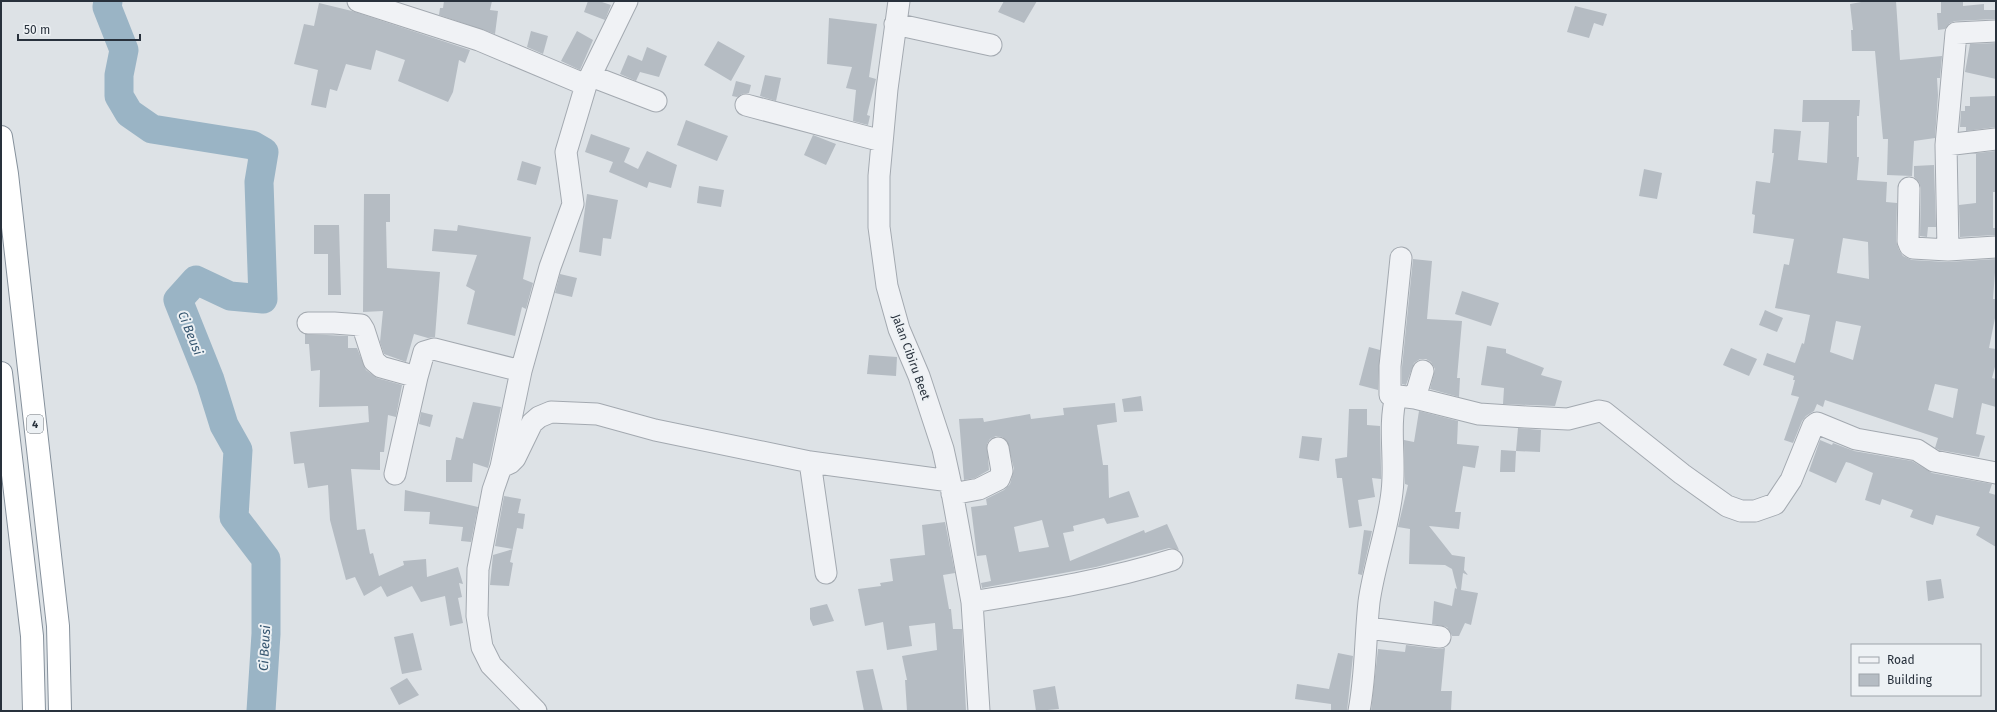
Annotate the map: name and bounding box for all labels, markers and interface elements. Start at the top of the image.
scale bar [18,16,140,42]
text: 50 m [24,23,50,37]
water label: Ci Beusi [175,309,206,358]
street label: Jalan Cibiru Beet [889,312,933,402]
road number: 4 [27,415,43,433]
water label: Ci Beusi [256,624,273,671]
legend [1851,644,1981,696]
text: Road [1887,653,1915,667]
text: Building [1887,673,1933,687]

